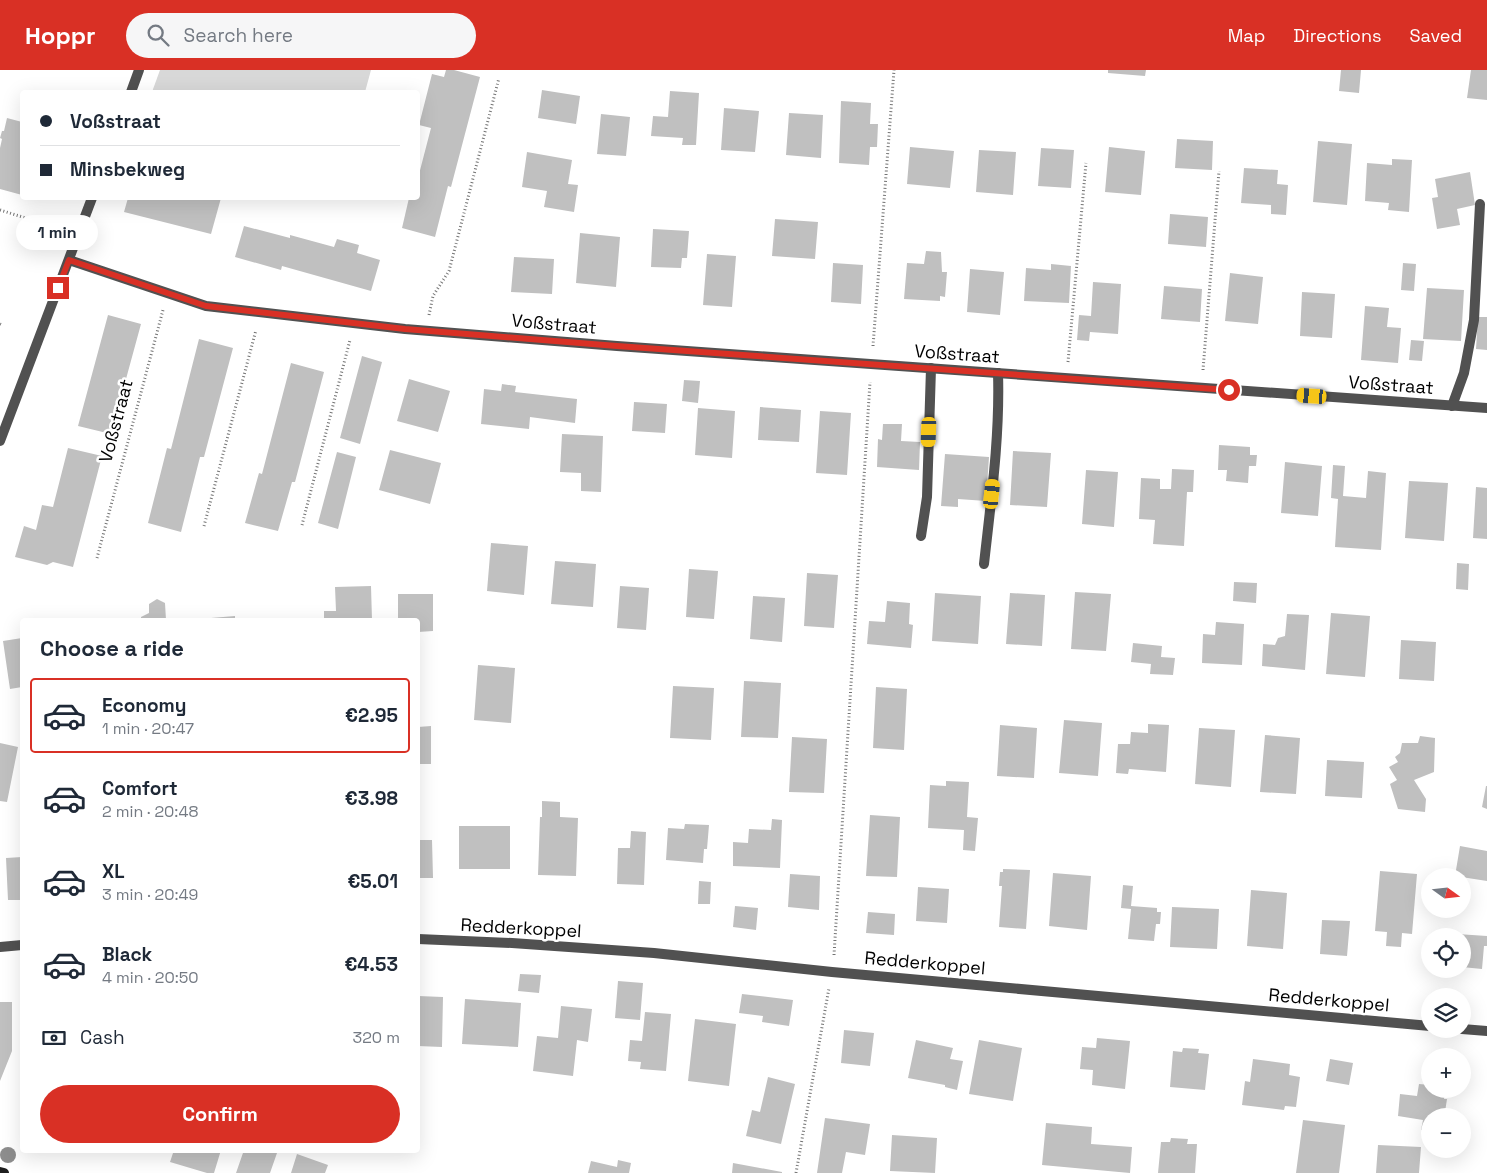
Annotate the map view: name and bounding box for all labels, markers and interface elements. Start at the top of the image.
search box [126,13,476,58]
text: Hoppr [25,20,96,51]
icon: search [144,21,172,49]
text: Search here [184,23,293,48]
text: Map [1228,24,1265,47]
text: Directions [1293,24,1382,47]
text: Saved [1410,24,1462,47]
text: Voßstraat [70,109,161,134]
text: Minsbekweg [70,157,185,182]
callout: 1 min [17,216,99,250]
text: 1 min [37,222,77,243]
route end [47,277,69,299]
street label: Voßstraat [511,308,598,339]
street label: Voßstraat [914,339,1000,368]
street label: Voßstraat [1348,370,1434,399]
street label: Voßstraat [93,377,138,465]
route start [1218,379,1240,401]
car [1296,387,1327,405]
car [920,417,937,447]
car [982,478,1001,510]
text: Choose a ride [40,634,184,662]
icon: car [42,693,87,738]
text: Economy [102,693,186,718]
text: €2.95 [345,703,398,728]
text: 1 min · 20:47 [102,718,194,739]
icon: car [42,776,87,821]
text: Comfort [102,776,178,801]
text: €3.98 [345,786,398,811]
text: 2 min · 20:48 [102,801,198,822]
icon: car [42,859,87,904]
text: XL [102,859,125,884]
north arrow [1421,868,1471,918]
map controls [1421,868,1471,1158]
text: €5.01 [347,869,398,894]
text: 3 min · 20:49 [102,884,198,905]
street label: Redderkoppel [460,913,582,942]
button: locate [1421,928,1471,978]
icon: car [42,942,87,987]
text: Black [102,942,152,967]
street label: Redderkoppel [864,946,986,979]
text: €4.53 [344,952,398,977]
text: 4 min · 20:50 [102,967,199,988]
street label: Redderkoppel [1268,983,1390,1016]
button: layers [1421,988,1471,1038]
icon: cash [40,1024,68,1052]
text: Cash [80,1025,125,1050]
text: 320 m [353,1027,400,1048]
button: + [1421,1048,1471,1098]
button: Confirm [40,1085,400,1143]
button: − [1421,1108,1471,1158]

